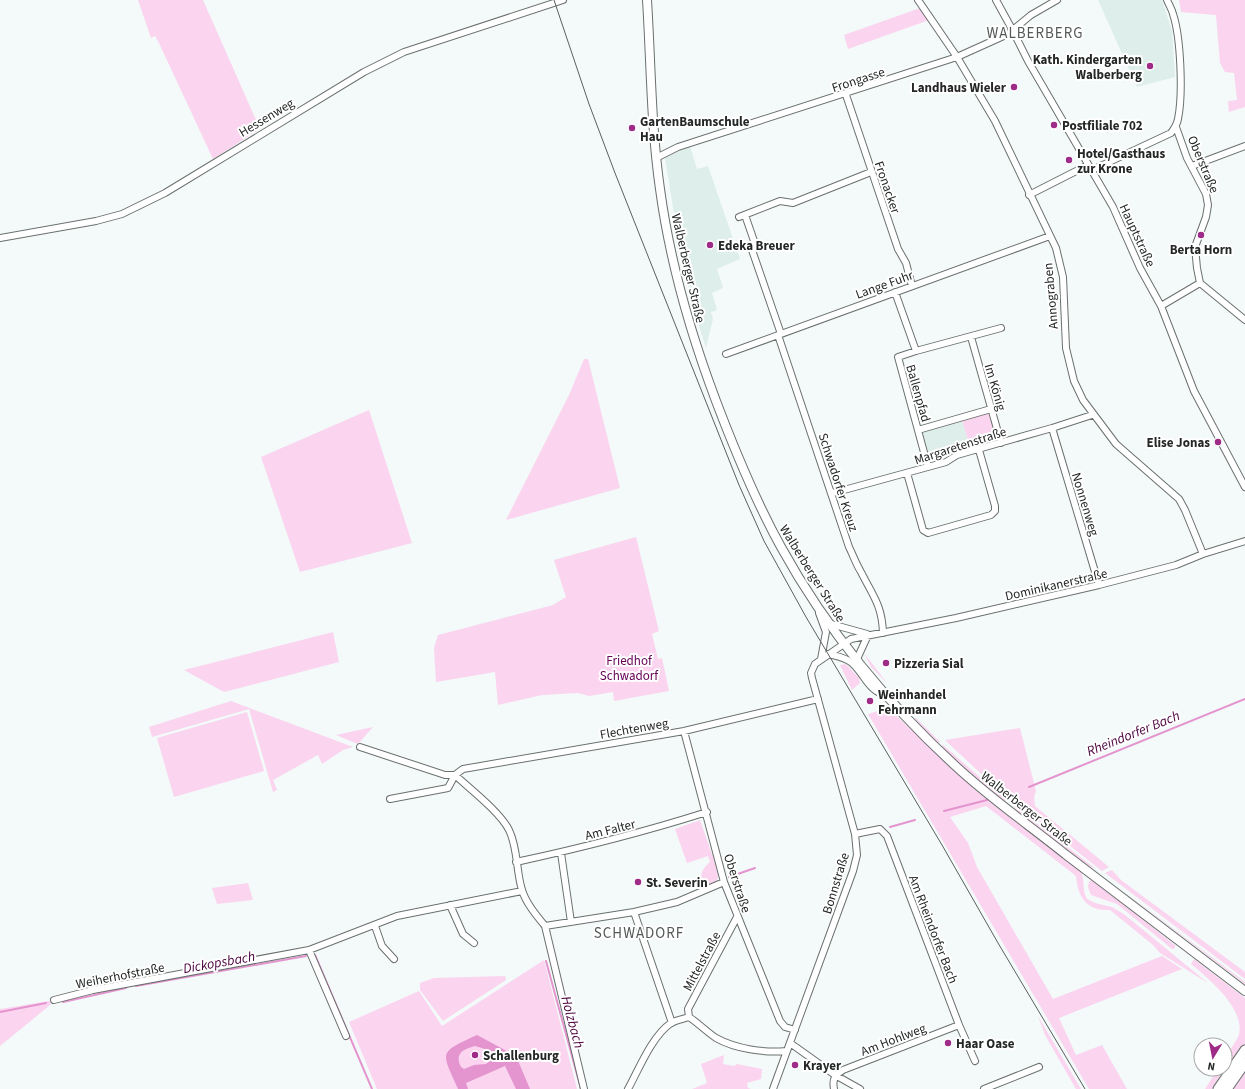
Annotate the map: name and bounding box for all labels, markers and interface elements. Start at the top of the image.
district label: WALBERBERG [986,23,1084,44]
place label: Kath. Kindergarten Walberberg [1033,51,1142,84]
marker: Kath. Kindergarten Walberberg [1145,61,1155,71]
street label: Frongasse [829,63,887,97]
place label: Landhaus Wieler [911,79,1007,97]
marker: Landhaus Wieler [1009,82,1019,92]
street label: Hessenweg [236,94,298,141]
place label: GartenBaumschule Hau [640,113,750,146]
place label: Postfiliale 702 [1062,117,1143,135]
marker: Postfiliale 702 [1049,120,1059,130]
marker: GartenBaumschule Hau [627,123,637,133]
street label: Oberstraße [1183,133,1223,196]
place label: Hotel/Gasthaus zur Krone [1077,145,1165,178]
marker: Hotel/Gasthaus zur Krone [1064,155,1074,165]
street label: Fronacker [870,159,905,216]
street label: Hauptstraße [1115,201,1160,270]
street label: Walberberger Straße [667,212,709,325]
marker: Berta Horn [1196,230,1206,240]
place label: Edeka Breuer [718,237,795,255]
marker: Edeka Breuer [705,240,715,250]
place label: Berta Horn [1170,241,1232,259]
street label: Annograben [1039,262,1063,330]
street label: Lange Fuhr [853,266,916,304]
street label: Ballenpfad [901,362,935,424]
street label: Im König [980,362,1010,413]
street label: Margaretenstraße [912,423,1009,469]
street label: Schwadorfer Kreuz [814,431,863,534]
place label: Elise Jonas [1147,434,1210,452]
marker: Elise Jonas [1213,437,1223,447]
street label: Nonnenweg [1067,470,1103,539]
street label: Walberberger Straße [775,521,849,626]
street label: Dominikanerstraße [1003,564,1109,605]
park label: Friedhof Schwadorf [600,652,659,685]
place label: Pizzeria Sial [894,655,964,673]
marker: Pizzeria Sial [881,658,891,668]
place label: Weinhandel Fehrmann [878,686,946,719]
marker: Weinhandel Fehrmann [865,696,875,706]
water label: Rheindorfer Bach [1084,706,1183,762]
street label: Flechtenweg [599,714,670,744]
street label: Walberberger Straße [977,767,1076,850]
street label: Am Falter [583,815,638,845]
street label: Bonnstraße [818,850,854,916]
street label: Oberstraße [719,852,755,915]
street label: Am Rheindorfer Bach [904,873,962,986]
place label: St. Severin [646,874,708,892]
marker: St. Severin [633,877,643,887]
district label: SCHWADORF [594,923,684,944]
street label: Mittelstraße [679,929,725,994]
water label: Dickopsbach [182,947,257,979]
street label: Weiherhofstraße [74,959,166,993]
water label: Holzbach [555,994,589,1051]
street label: Am Hohlweg [858,1019,929,1061]
place label: Haar Oase [956,1035,1015,1053]
north arrow [1193,1037,1233,1077]
marker: Haar Oase [943,1038,953,1048]
place label: Schallenburg [483,1047,559,1065]
marker: Schallenburg [470,1050,480,1060]
place label: Krayer [803,1057,842,1075]
text: N [1206,1058,1216,1074]
marker: Krayer [790,1060,800,1070]

